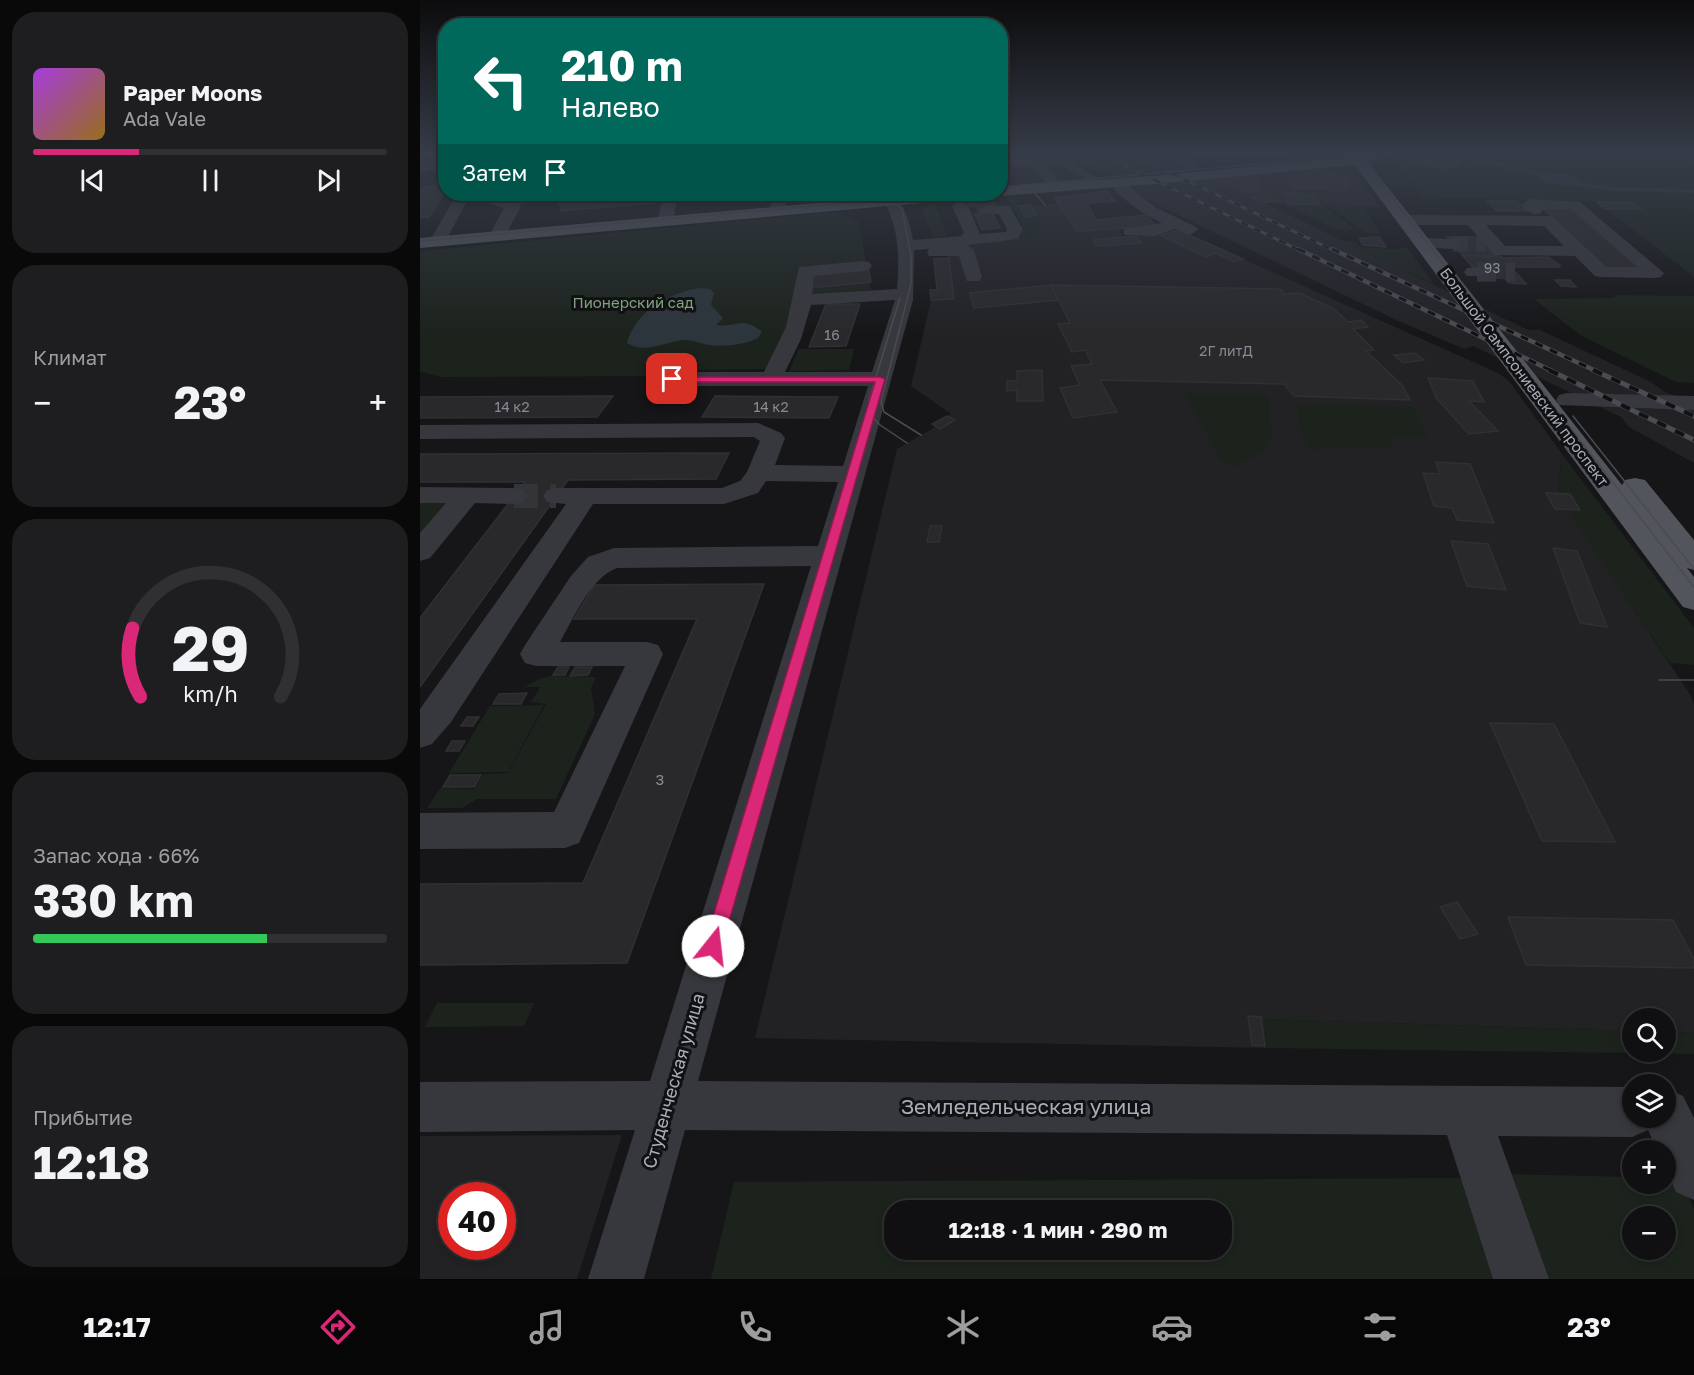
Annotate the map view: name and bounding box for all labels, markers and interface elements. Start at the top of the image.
text: 210 m [561,40,683,90]
icon: left [462,42,540,120]
text: Paper Moons [123,79,262,106]
text: Налево [561,91,660,123]
text: Ada Vale [123,106,206,130]
icon: arrive [539,156,572,189]
text: Затем [462,159,527,186]
icon: previous [76,164,109,197]
icon: pause [194,164,227,197]
icon: next [312,164,345,197]
house number: 93 [1484,259,1500,276]
street label: Большой Сампсониевский проспект [1437,264,1613,490]
park label: Пионерский сад [572,293,694,311]
house number: 16 [824,326,840,343]
house number: 2Г литД [1199,342,1253,359]
text: Климат [33,345,107,369]
pin [646,353,697,404]
icon: arrive [655,362,688,395]
text: 23° [174,375,246,429]
text: − [33,383,51,422]
text: + [369,383,387,422]
house number: 14 к2 [495,398,530,415]
house number: 14 к2 [754,398,789,415]
text: 29 [171,610,249,685]
text: km/h [183,681,237,707]
house number: 3 [656,770,664,788]
text: Запас хода · 66% [33,843,199,867]
text: 330 km [33,873,194,927]
position arrow [681,914,745,978]
street label: Студенческая улица [637,991,709,1171]
map controls [1622,1008,1676,1260]
button: search [1622,1008,1676,1062]
button: layers [1622,1074,1676,1128]
street label: Земледельческая улица [901,1093,1151,1119]
text: Прибытие [33,1105,133,1129]
text: 12:18 [33,1135,150,1189]
button: + [1622,1140,1676,1194]
speed limit sign: 40 [438,1182,516,1260]
button: − [1622,1206,1676,1260]
text: 12:18 · 1 мин · 290 m [948,1216,1168,1243]
icon: directions [317,1306,359,1348]
icon: music [526,1306,568,1348]
icon: phone [734,1306,776,1348]
icon: climate [942,1306,984,1348]
icon: car [1151,1306,1193,1348]
icon: filters [1359,1306,1401,1348]
text: 12:17 [83,1311,151,1343]
text: 23° [1567,1311,1611,1343]

